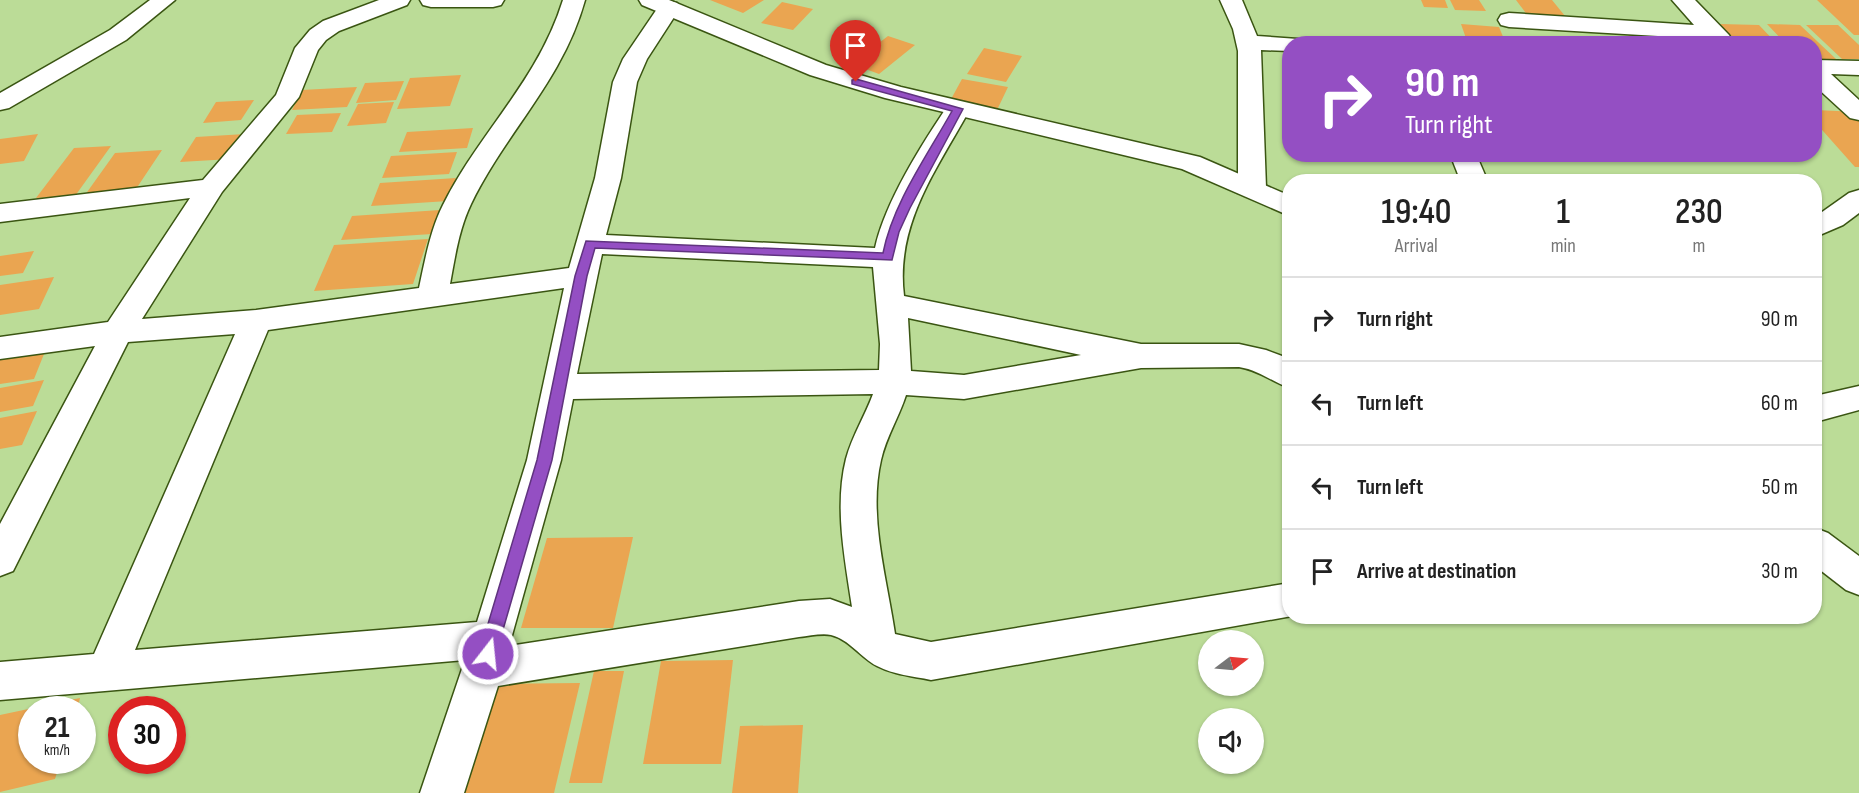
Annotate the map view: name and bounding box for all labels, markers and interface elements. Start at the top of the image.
pin [830,20,881,82]
icon: arrive [839,29,872,62]
text: 90 m [1405,58,1479,109]
icon: right [1306,60,1384,138]
text: Turn right [1405,109,1492,141]
text: 19:40 [1381,191,1452,234]
text: 1 [1557,191,1570,234]
text: 230 [1675,191,1723,234]
text: Arrival [1395,234,1438,258]
text: min [1551,234,1576,258]
text: m [1692,234,1705,258]
icon: right [1306,303,1339,336]
text: Turn right [1357,306,1433,333]
text: 90 m [1761,306,1798,333]
icon: left [1306,387,1339,420]
text: Turn left [1357,390,1423,417]
text: 60 m [1761,390,1798,417]
icon: left [1306,471,1339,504]
text: Turn left [1357,474,1423,501]
text: 50 m [1762,474,1798,501]
icon: arrive [1306,555,1339,588]
text: Arrive at destination [1357,558,1516,585]
text: 30 m [1761,558,1798,585]
position arrow [456,622,520,686]
north arrow [1198,630,1264,696]
map controls [1198,630,1264,774]
speed limit sign: 30 [108,696,186,774]
button: sound [1198,708,1264,774]
text: 21 [45,710,69,746]
text: km/h [44,741,70,760]

